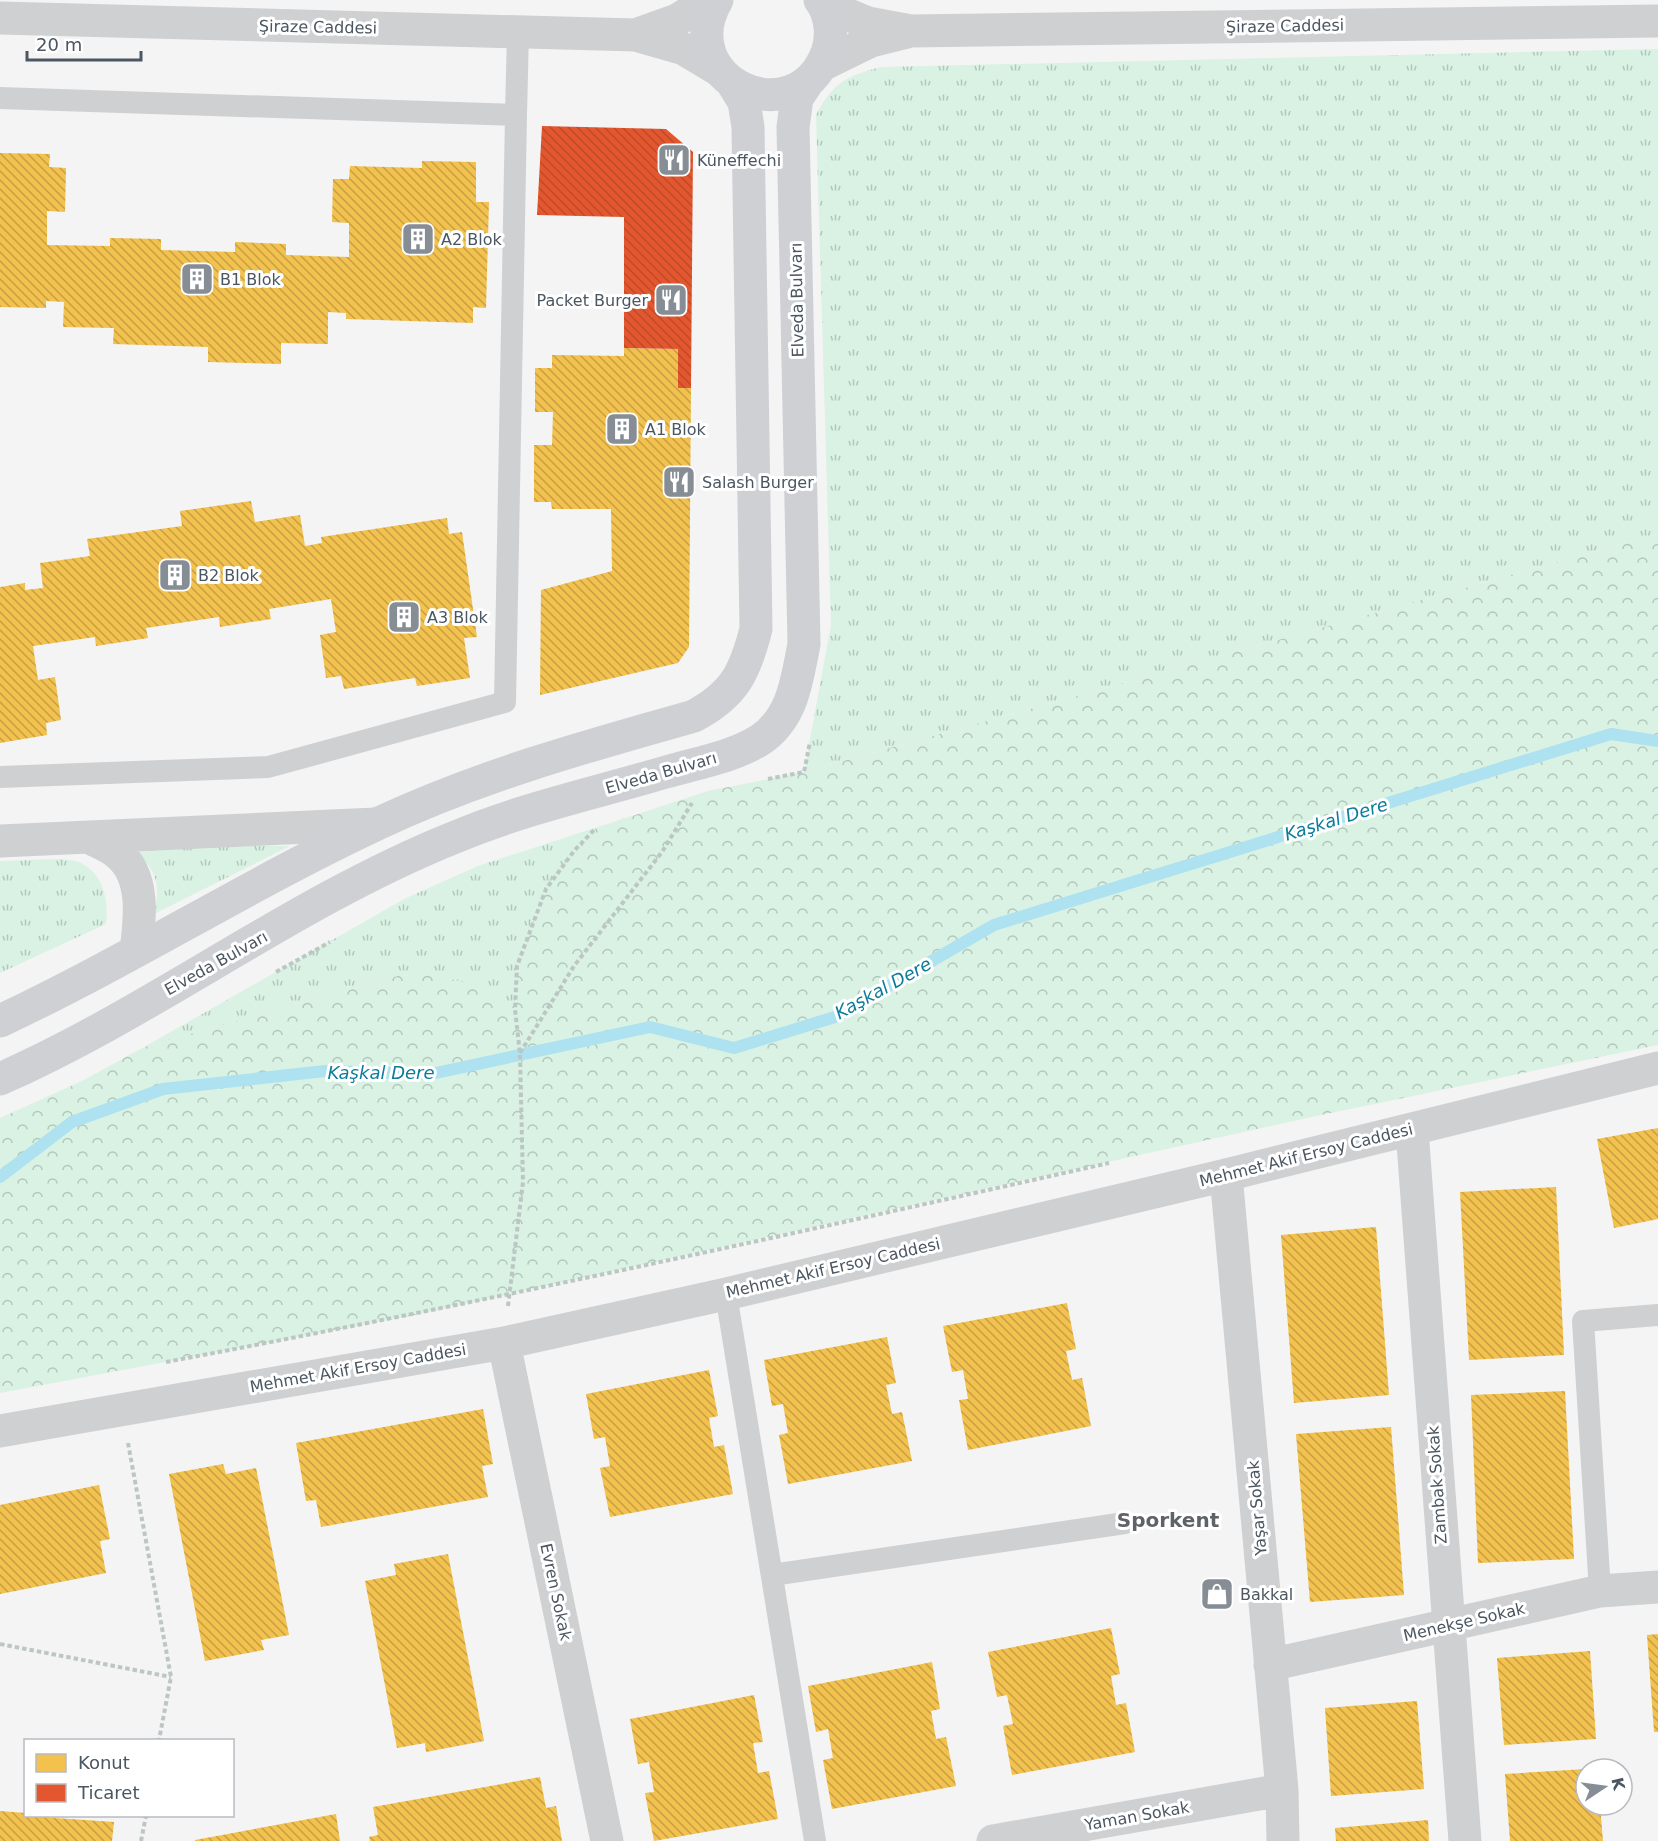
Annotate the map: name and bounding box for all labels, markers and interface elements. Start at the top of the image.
street label: Şiraze Caddesi [1226,15,1344,37]
street label: Şiraze Caddesi [259,16,377,38]
scale bar [27,24,141,62]
text: 20 m [36,34,82,55]
restaurant icon: Küneffechi [656,142,692,178]
place label: Küneffechi [697,151,781,170]
building icon: A2 Blok [400,221,436,257]
place label: A2 Blok [441,230,502,249]
street label: Elveda Bulvarı [786,242,808,358]
building icon: B1 Blok [179,261,215,297]
place label: B1 Blok [220,270,281,289]
restaurant icon: Packet Burger [653,282,689,318]
place label: Packet Burger [537,291,648,310]
building icon: A1 Blok [604,411,640,447]
place label: A1 Blok [645,420,706,439]
restaurant icon: Salash Burger [661,464,697,500]
place label: Salash Burger [702,473,814,492]
building icon: B2 Blok [157,557,193,593]
place label: B2 Blok [198,566,259,585]
building icon: A3 Blok [386,599,422,635]
place label: A3 Blok [427,608,488,627]
street label: Elveda Bulvarı [603,748,719,798]
water label: Kaşkal Dere [1282,793,1390,845]
street label: Elveda Bulvarı [161,927,271,999]
water label: Kaşkal Dere [831,953,935,1023]
water label: Kaşkal Dere [327,1062,435,1083]
street label: Mehmet Akif Ersoy Caddesi [1197,1119,1415,1191]
street label: Mehmet Akif Ersoy Caddesi [724,1234,942,1302]
street label: Mehmet Akif Ersoy Caddesi [248,1340,468,1396]
street label: Zambak Sokak [1423,1424,1451,1545]
street label: Yaşar Sokak [1243,1459,1271,1557]
district label: Sporkent [1117,1508,1220,1532]
street label: Evren Sokak [536,1542,576,1643]
shop icon: Bakkal [1199,1576,1235,1612]
place label: Bakkal [1240,1585,1293,1604]
street label: Menekşe Sokak [1401,1599,1527,1645]
legend [24,1739,234,1817]
text: Konut [78,1752,130,1773]
north arrow [1574,1757,1634,1817]
text: K [1607,1776,1629,1792]
text: Ticaret [77,1782,140,1803]
street label: Yaman Sokak [1082,1797,1192,1835]

